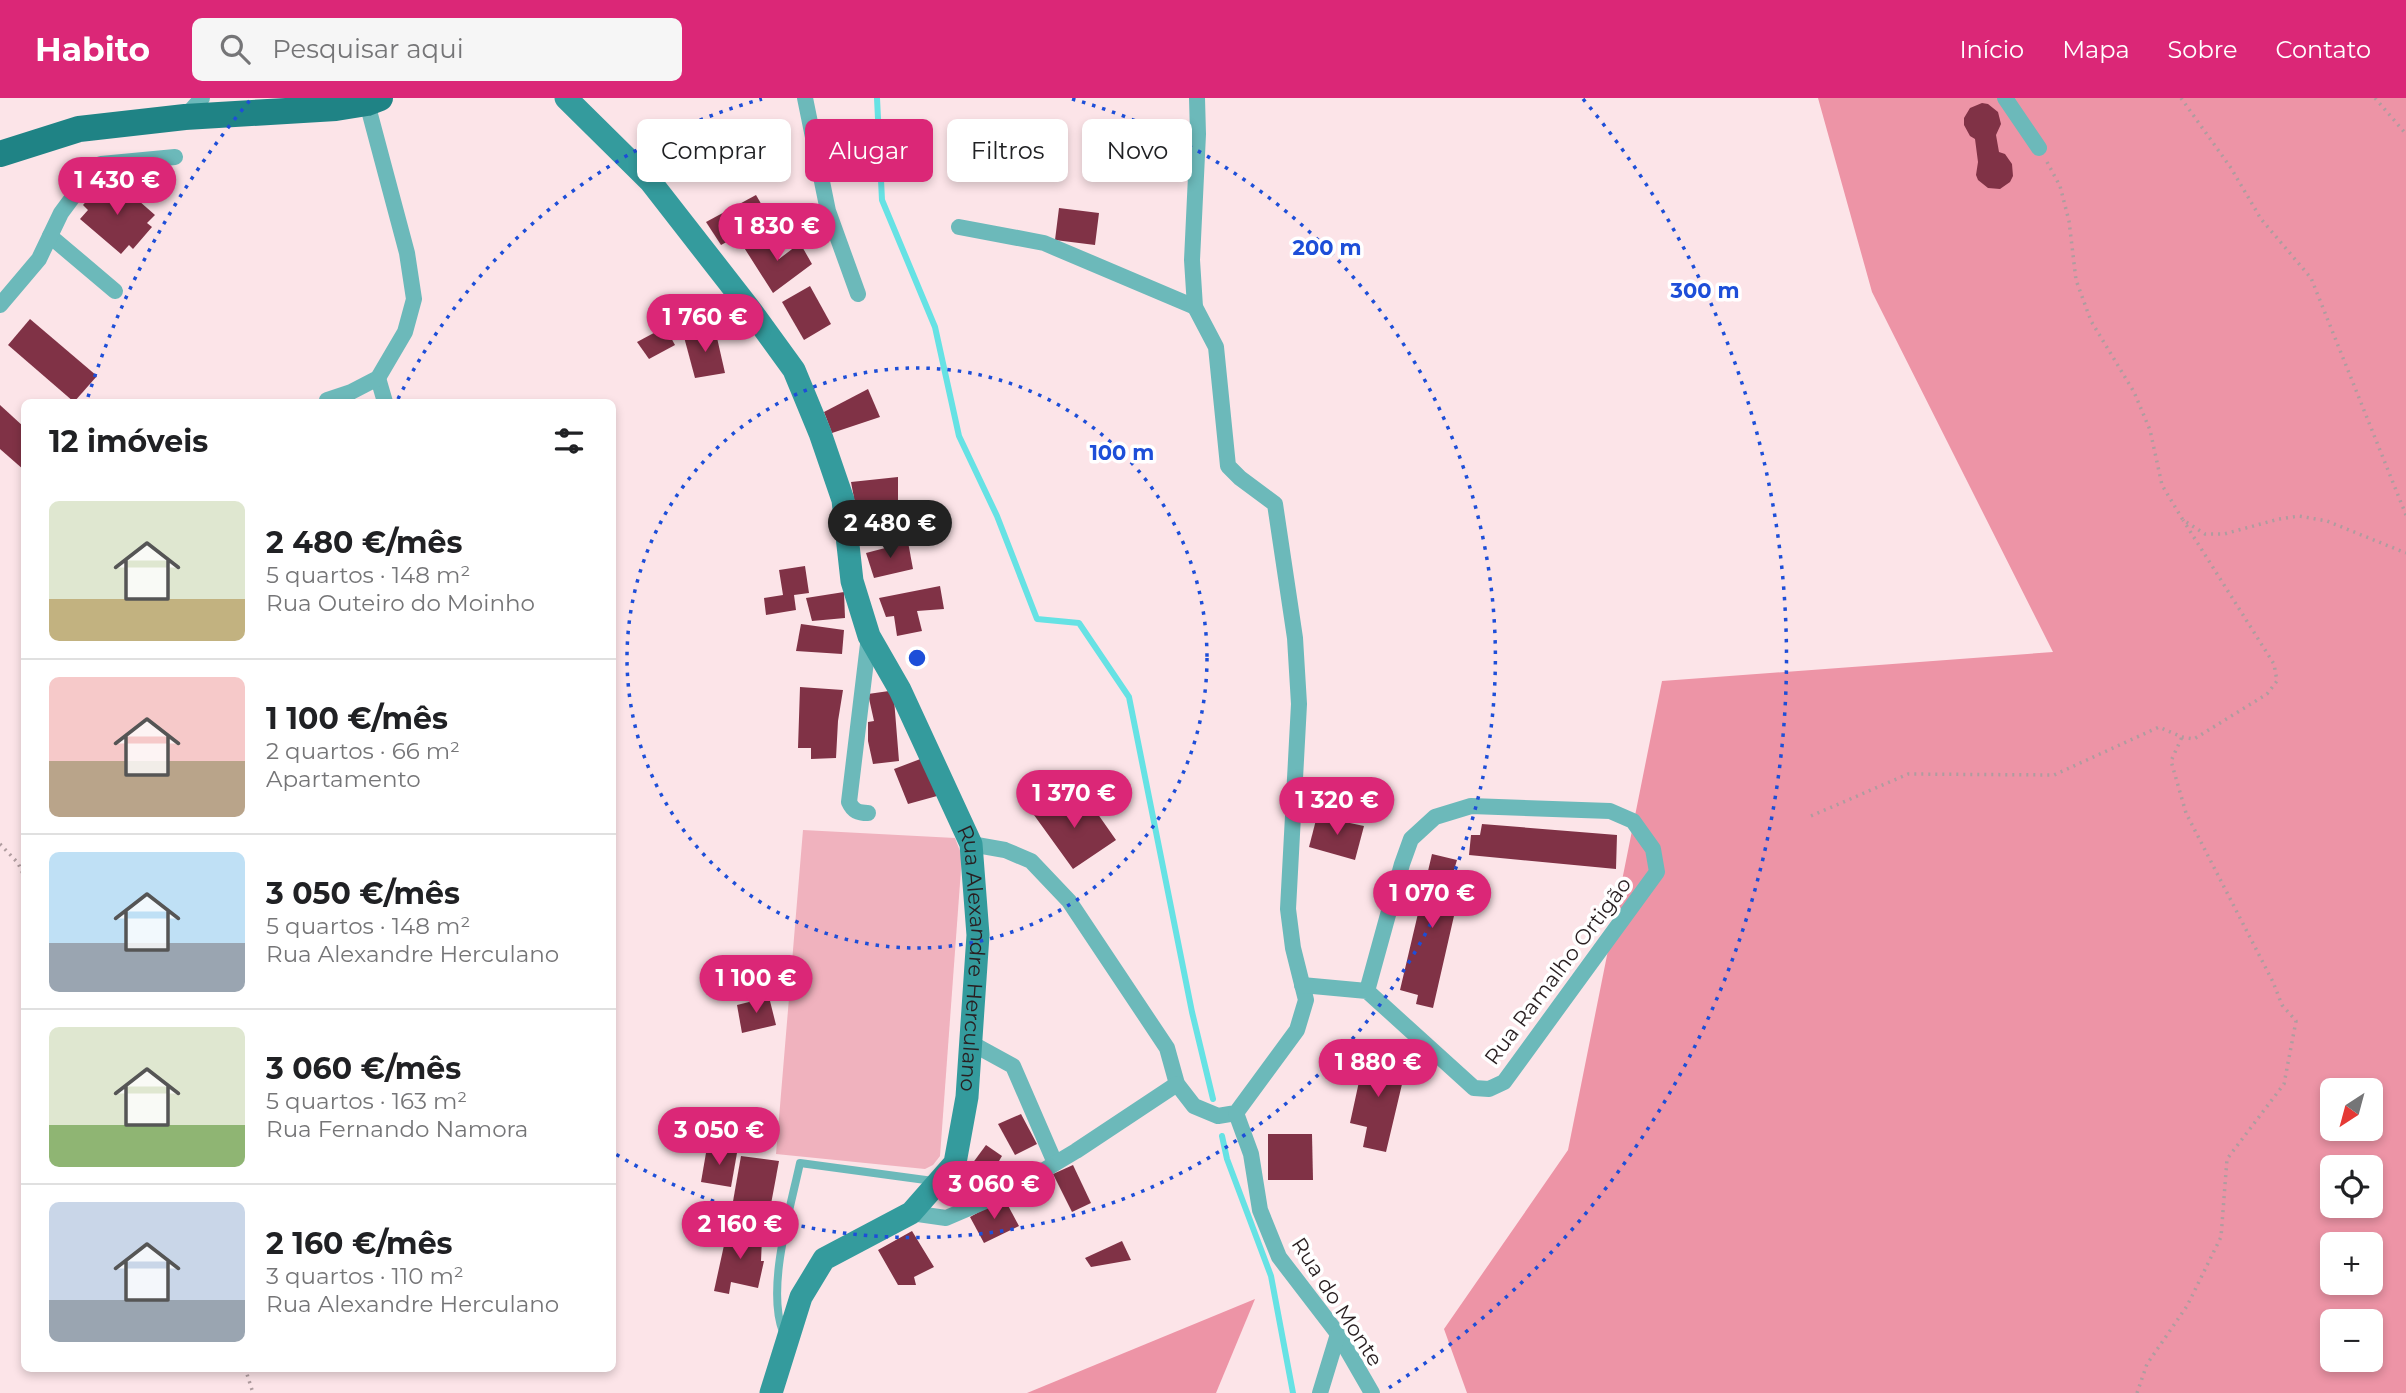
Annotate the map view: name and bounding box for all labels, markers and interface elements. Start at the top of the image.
search box [192,18,682,81]
text: Habito [35,29,150,69]
icon: search [216,30,254,68]
text: Pesquisar aqui [272,33,464,65]
text: Início [1959,35,2024,64]
text: Mapa [2062,35,2130,64]
text: Sobre [2168,35,2237,64]
text: Contato [2275,35,2371,64]
chip: Comprar [637,119,791,182]
chip: Alugar [805,119,933,182]
chip: Filtros [947,119,1068,182]
chip: Novo [1082,119,1192,182]
pin: 1 430 € [52,158,182,217]
text: 1 430 € [74,166,160,194]
pin: 1 830 € [712,204,842,263]
text: 1 830 € [734,212,820,240]
text: 200 m [1293,235,1361,260]
text: 300 m [1670,278,1739,303]
pin: 1 760 € [640,294,770,354]
text: 1 760 € [663,303,747,331]
icon: filters [550,422,588,460]
text: 12 imóveis [49,423,208,460]
text: 100 m [1090,440,1154,465]
pin: 2 480 € [825,500,955,560]
text: 2 480 € [844,509,936,537]
text: 2 480 €/mês [266,524,462,561]
icon: home [105,529,189,613]
text: 5 quartos · 148 m² [266,561,470,589]
text: Rua Outeiro do Moinho [266,589,535,617]
centre of rings [905,646,929,670]
text: 1 100 €/mês [266,700,448,737]
icon: home [105,705,189,789]
text: 2 quartos · 66 m² [266,737,460,765]
text: Apartamento [266,765,421,793]
pin: 1 370 € [1009,770,1139,830]
pin: 1 320 € [1272,778,1402,837]
text: 1 370 € [1032,779,1116,807]
text: 1 320 € [1295,786,1379,814]
street label: Rua Alexandre Herculano [952,821,991,1093]
pin: 1 070 € [1367,870,1497,930]
street label: Rua Ramalho Ortigão [1479,872,1636,1069]
text: 3 050 €/mês [266,875,460,912]
text: 1 070 € [1389,879,1475,907]
icon: home [105,880,189,964]
text: 5 quartos · 148 m² [266,912,470,940]
text: Rua Alexandre Herculano [266,940,559,968]
pin: 1 100 € [691,956,821,1015]
text: 1 100 € [716,964,796,992]
pin: 1 880 € [1313,1040,1443,1099]
text: 1 880 € [1335,1048,1421,1076]
text: 3 060 €/mês [266,1050,461,1087]
icon: home [105,1055,189,1139]
north arrow [2320,1078,2384,1141]
map controls [2320,1078,2383,1372]
text: 5 quartos · 163 m² [266,1087,467,1115]
pin: 3 050 € [654,1108,784,1167]
text: Rua Fernando Namora [266,1115,528,1143]
text: 3 050 € [674,1116,764,1144]
button: locate [2320,1155,2383,1218]
pin: 3 060 € [929,1162,1059,1221]
text: 3 060 € [948,1170,1040,1198]
pin: 2 160 € [675,1202,805,1261]
text: 2 160 € [698,1210,782,1238]
text: 2 160 €/mês [266,1225,453,1262]
icon: home [105,1230,189,1314]
button: + [2320,1232,2383,1295]
street label: Rua do Monte [1287,1233,1388,1371]
text: 3 quartos · 110 m² [266,1262,464,1290]
text: Rua Alexandre Herculano [266,1290,559,1318]
button: − [2320,1309,2383,1372]

